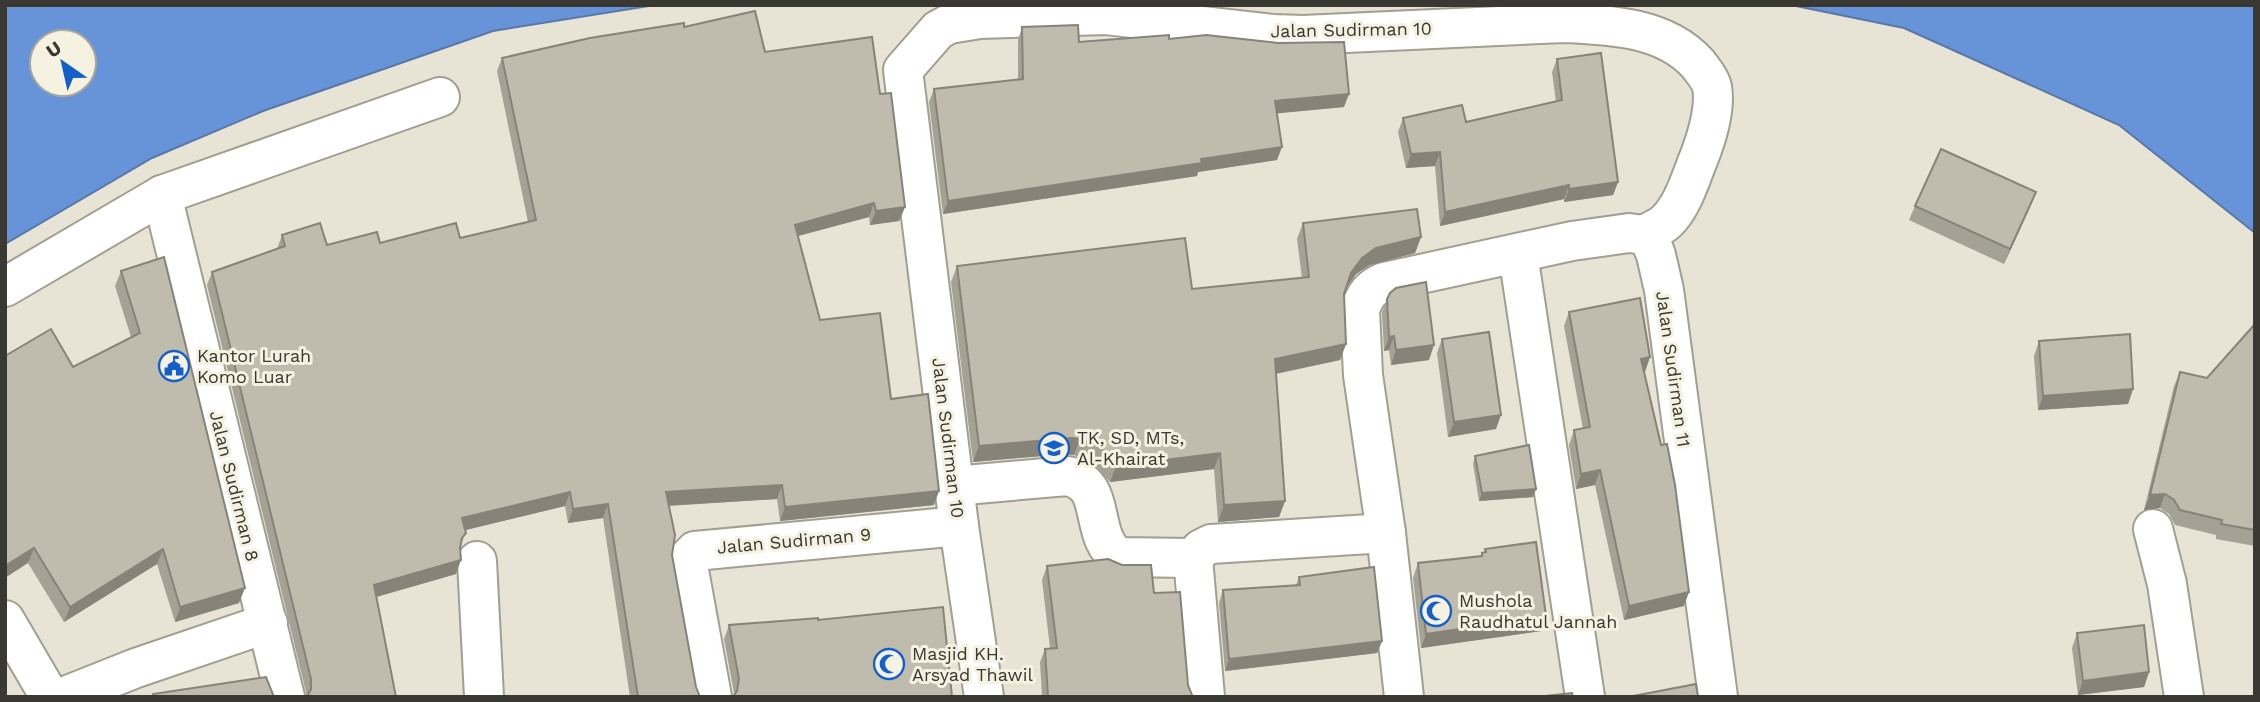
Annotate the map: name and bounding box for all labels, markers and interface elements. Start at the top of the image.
street label: Jalan Sudirman 10 [1270,18,1432,41]
north arrow [28,28,98,98]
text: U [42,36,66,63]
street label: Jalan Sudirman 11 [1652,290,1695,448]
place label: Kantor Lurah Komo Luar [197,345,311,387]
public building icon: Kantor Lurah Komo Luar [157,349,191,383]
street label: Jalan Sudirman 10 [928,357,969,519]
street label: Jalan Sudirman 8 [206,408,263,563]
place label: TK, SD, MTs, Al-Khairat [1077,427,1184,469]
school or university icon: TK, SD, MTs, Al-Khairat [1037,431,1071,465]
street label: Jalan Sudirman 9 [716,523,872,558]
place label: Mushola Raudhatul Jannah [1459,590,1617,632]
mosque icon: Mushola Raudhatul Jannah [1419,594,1453,628]
place label: Masjid KH. Arsyad Thawil [912,643,1033,685]
mosque icon: Masjid KH. Arsyad Thawil [872,647,906,681]

